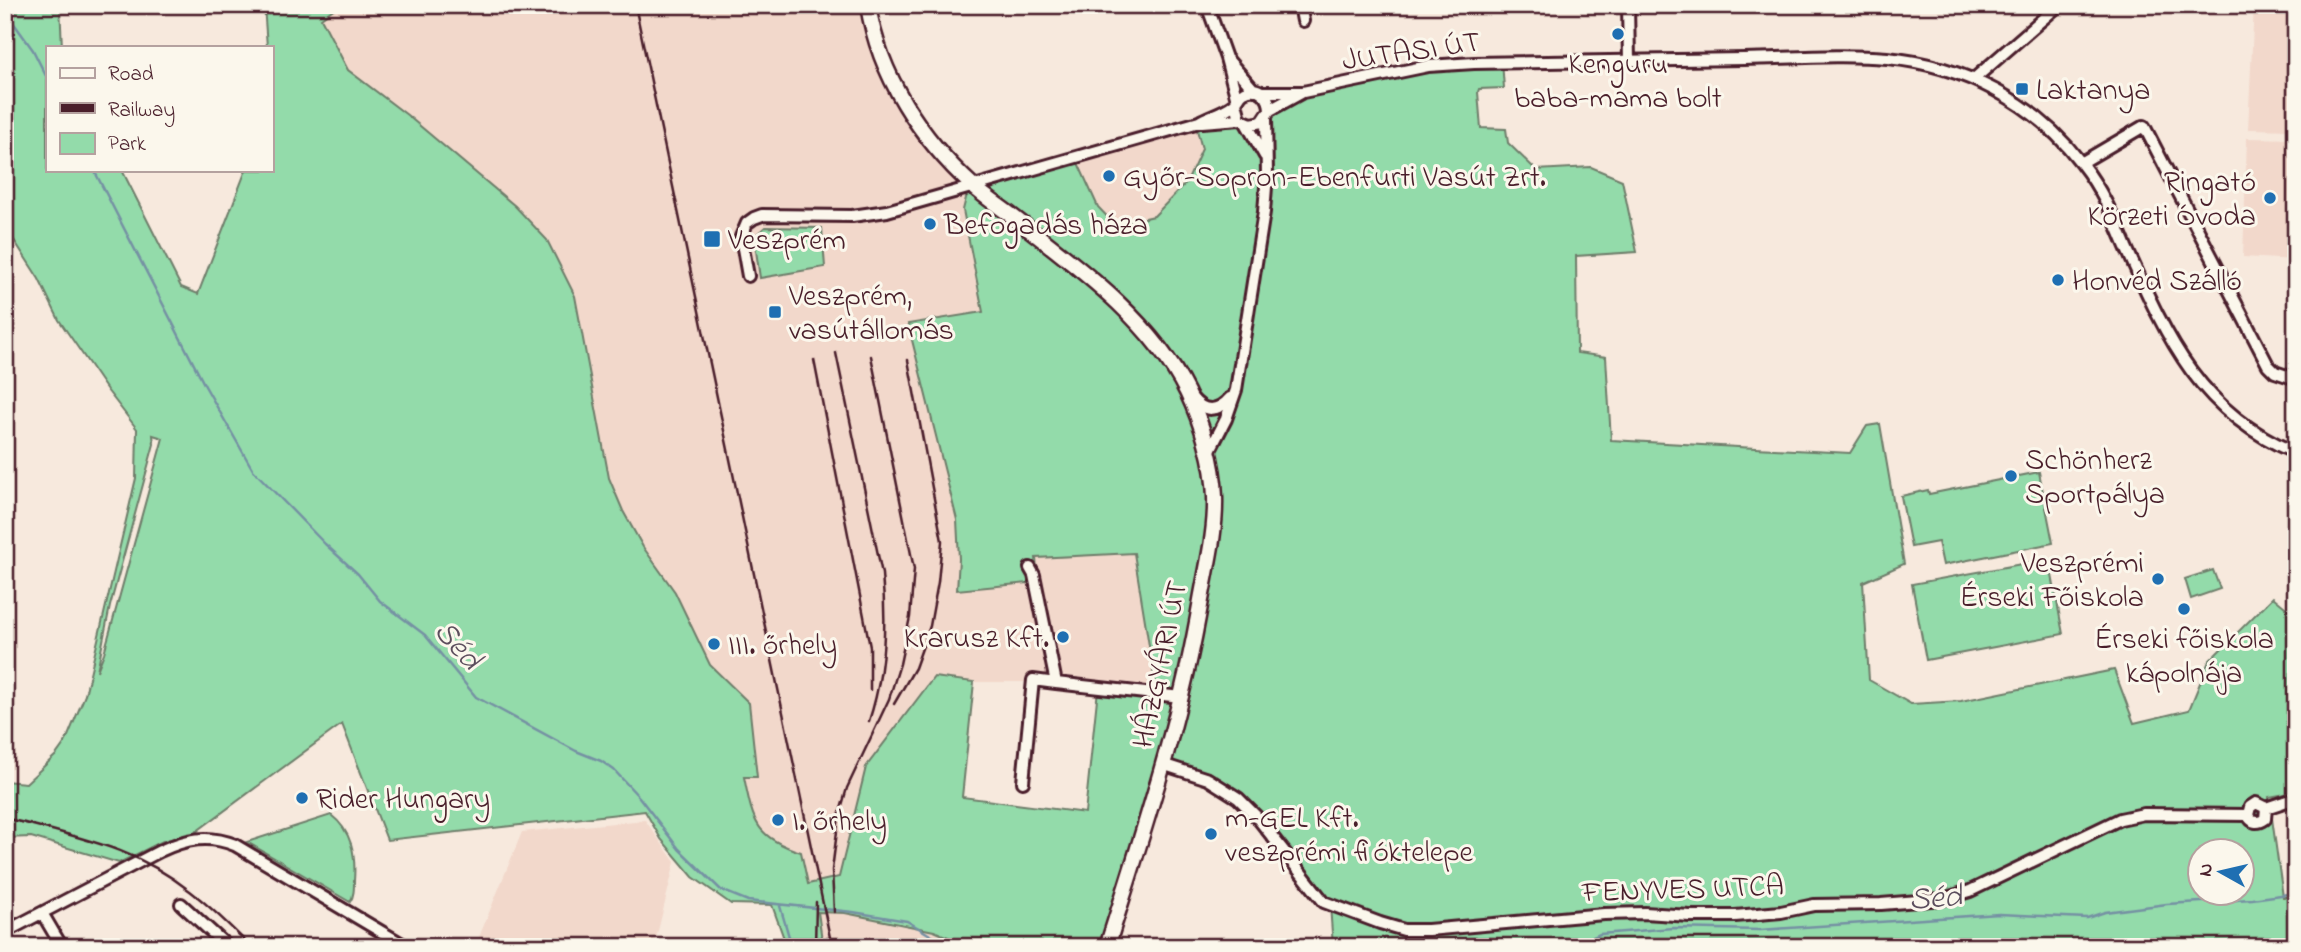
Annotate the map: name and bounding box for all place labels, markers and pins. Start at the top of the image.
marker: Kenguru baba-mama bolt [1610,26,1626,42]
place label: Kenguru baba-mama bolt [1514,44,1722,122]
place label: Laktanya [2036,70,2150,114]
marker: Laktanya [2014,81,2030,97]
place label: Győr-Sopron-Ebenfurti Vasút Zrt. [1123,157,1546,201]
place label: Ringató Körzeti Óvoda [2088,162,2256,240]
marker: Győr-Sopron-Ebenfurti Vasút Zrt. [1101,168,1117,184]
marker: Ringató Körzeti Óvoda [2262,190,2278,206]
place label: Befogadás háza [943,205,1148,249]
marker: Befogadás háza [922,216,938,232]
place label: Veszprém [727,220,846,264]
marker: Veszprém [702,229,722,249]
place label: Honvéd Szálló [2072,261,2242,305]
marker: Honvéd Szálló [2050,272,2066,288]
place label: Veszprém, vasútállomás [788,276,954,354]
marker: Veszprém, vasútállomás [767,304,783,320]
place label: Schönherz Sportpálya [2025,440,2165,518]
marker: Schönherz Sportpálya [2003,468,2019,484]
place label: Veszprémi Érseki Főiskola [1960,543,2144,621]
marker: Veszprémi Érseki Főiskola [2150,571,2166,587]
marker: Érseki főiskola kápolnája [2176,601,2192,617]
place label: Krarusz Kft. [904,618,1049,662]
place label: Érseki főiskola kápolnája [2094,619,2274,697]
place label: III. őrhely [728,625,837,669]
marker: Krarusz Kft. [1055,629,1071,645]
marker: III. őrhely [706,636,722,652]
place label: Rider Hungary [316,779,490,823]
marker: Rider Hungary [294,790,310,806]
place label: m-GEL Kft. veszprémi fióktelepe [1225,798,1473,876]
place label: I. őrhely [792,801,887,845]
marker: I. őrhely [770,812,786,828]
marker: m-GEL Kft. veszprémi fióktelepe [1203,826,1219,842]

